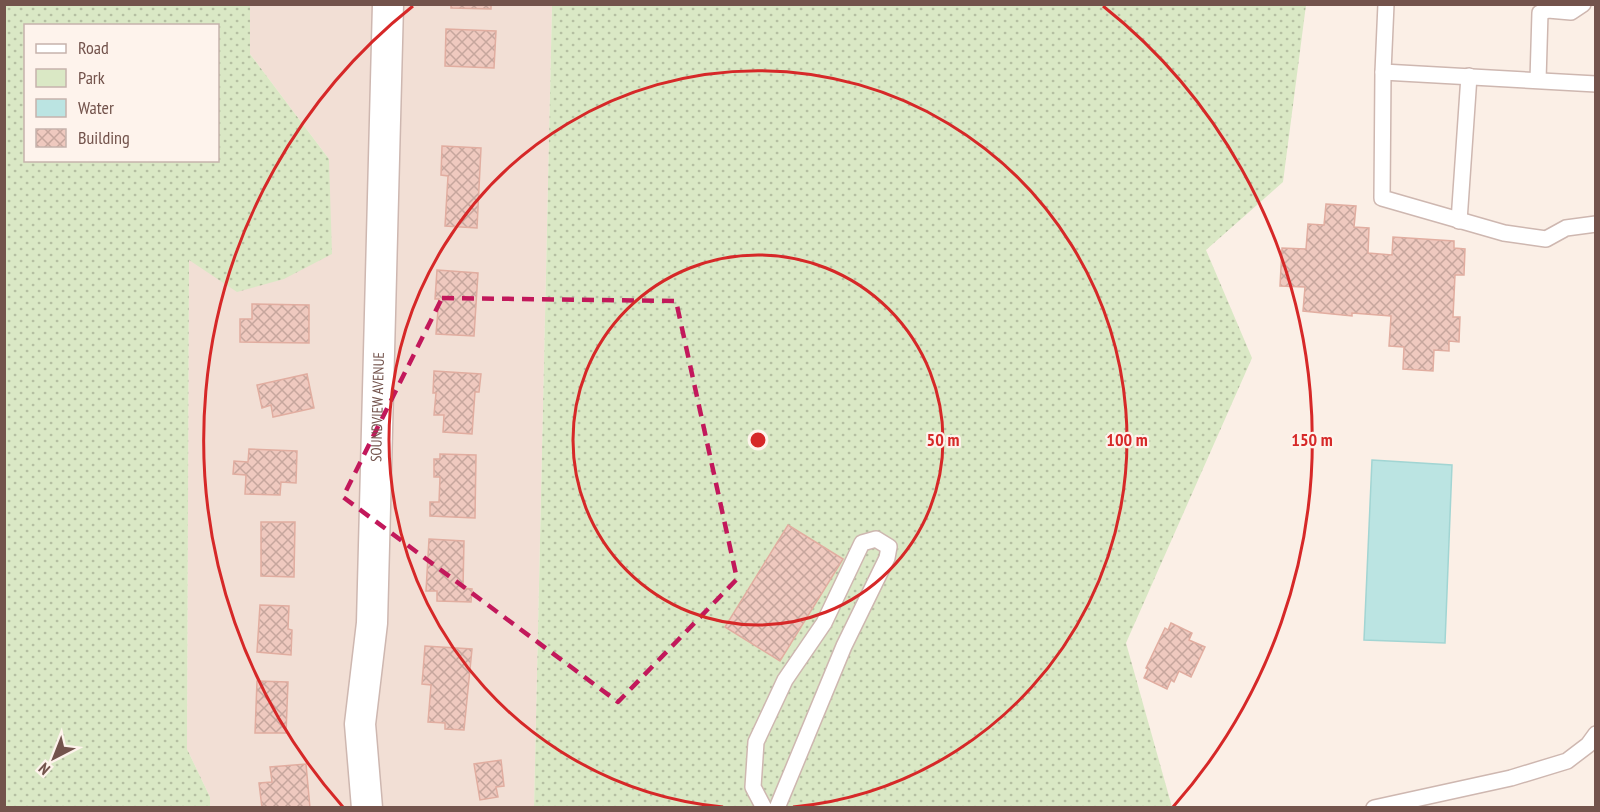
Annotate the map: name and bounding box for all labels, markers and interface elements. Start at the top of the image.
legend [24,24,219,162]
text: Road [78,36,109,59]
text: Park [78,66,105,89]
text: Water [78,96,114,119]
text: Building [78,126,130,149]
street label: SOUNDVIEW AVENUE [366,352,388,462]
text: 50 m [927,428,959,451]
text: 100 m [1106,428,1148,451]
text: 150 m [1291,428,1333,451]
centre of rings [748,430,768,450]
north arrow [24,728,84,788]
text: N [34,759,54,779]

